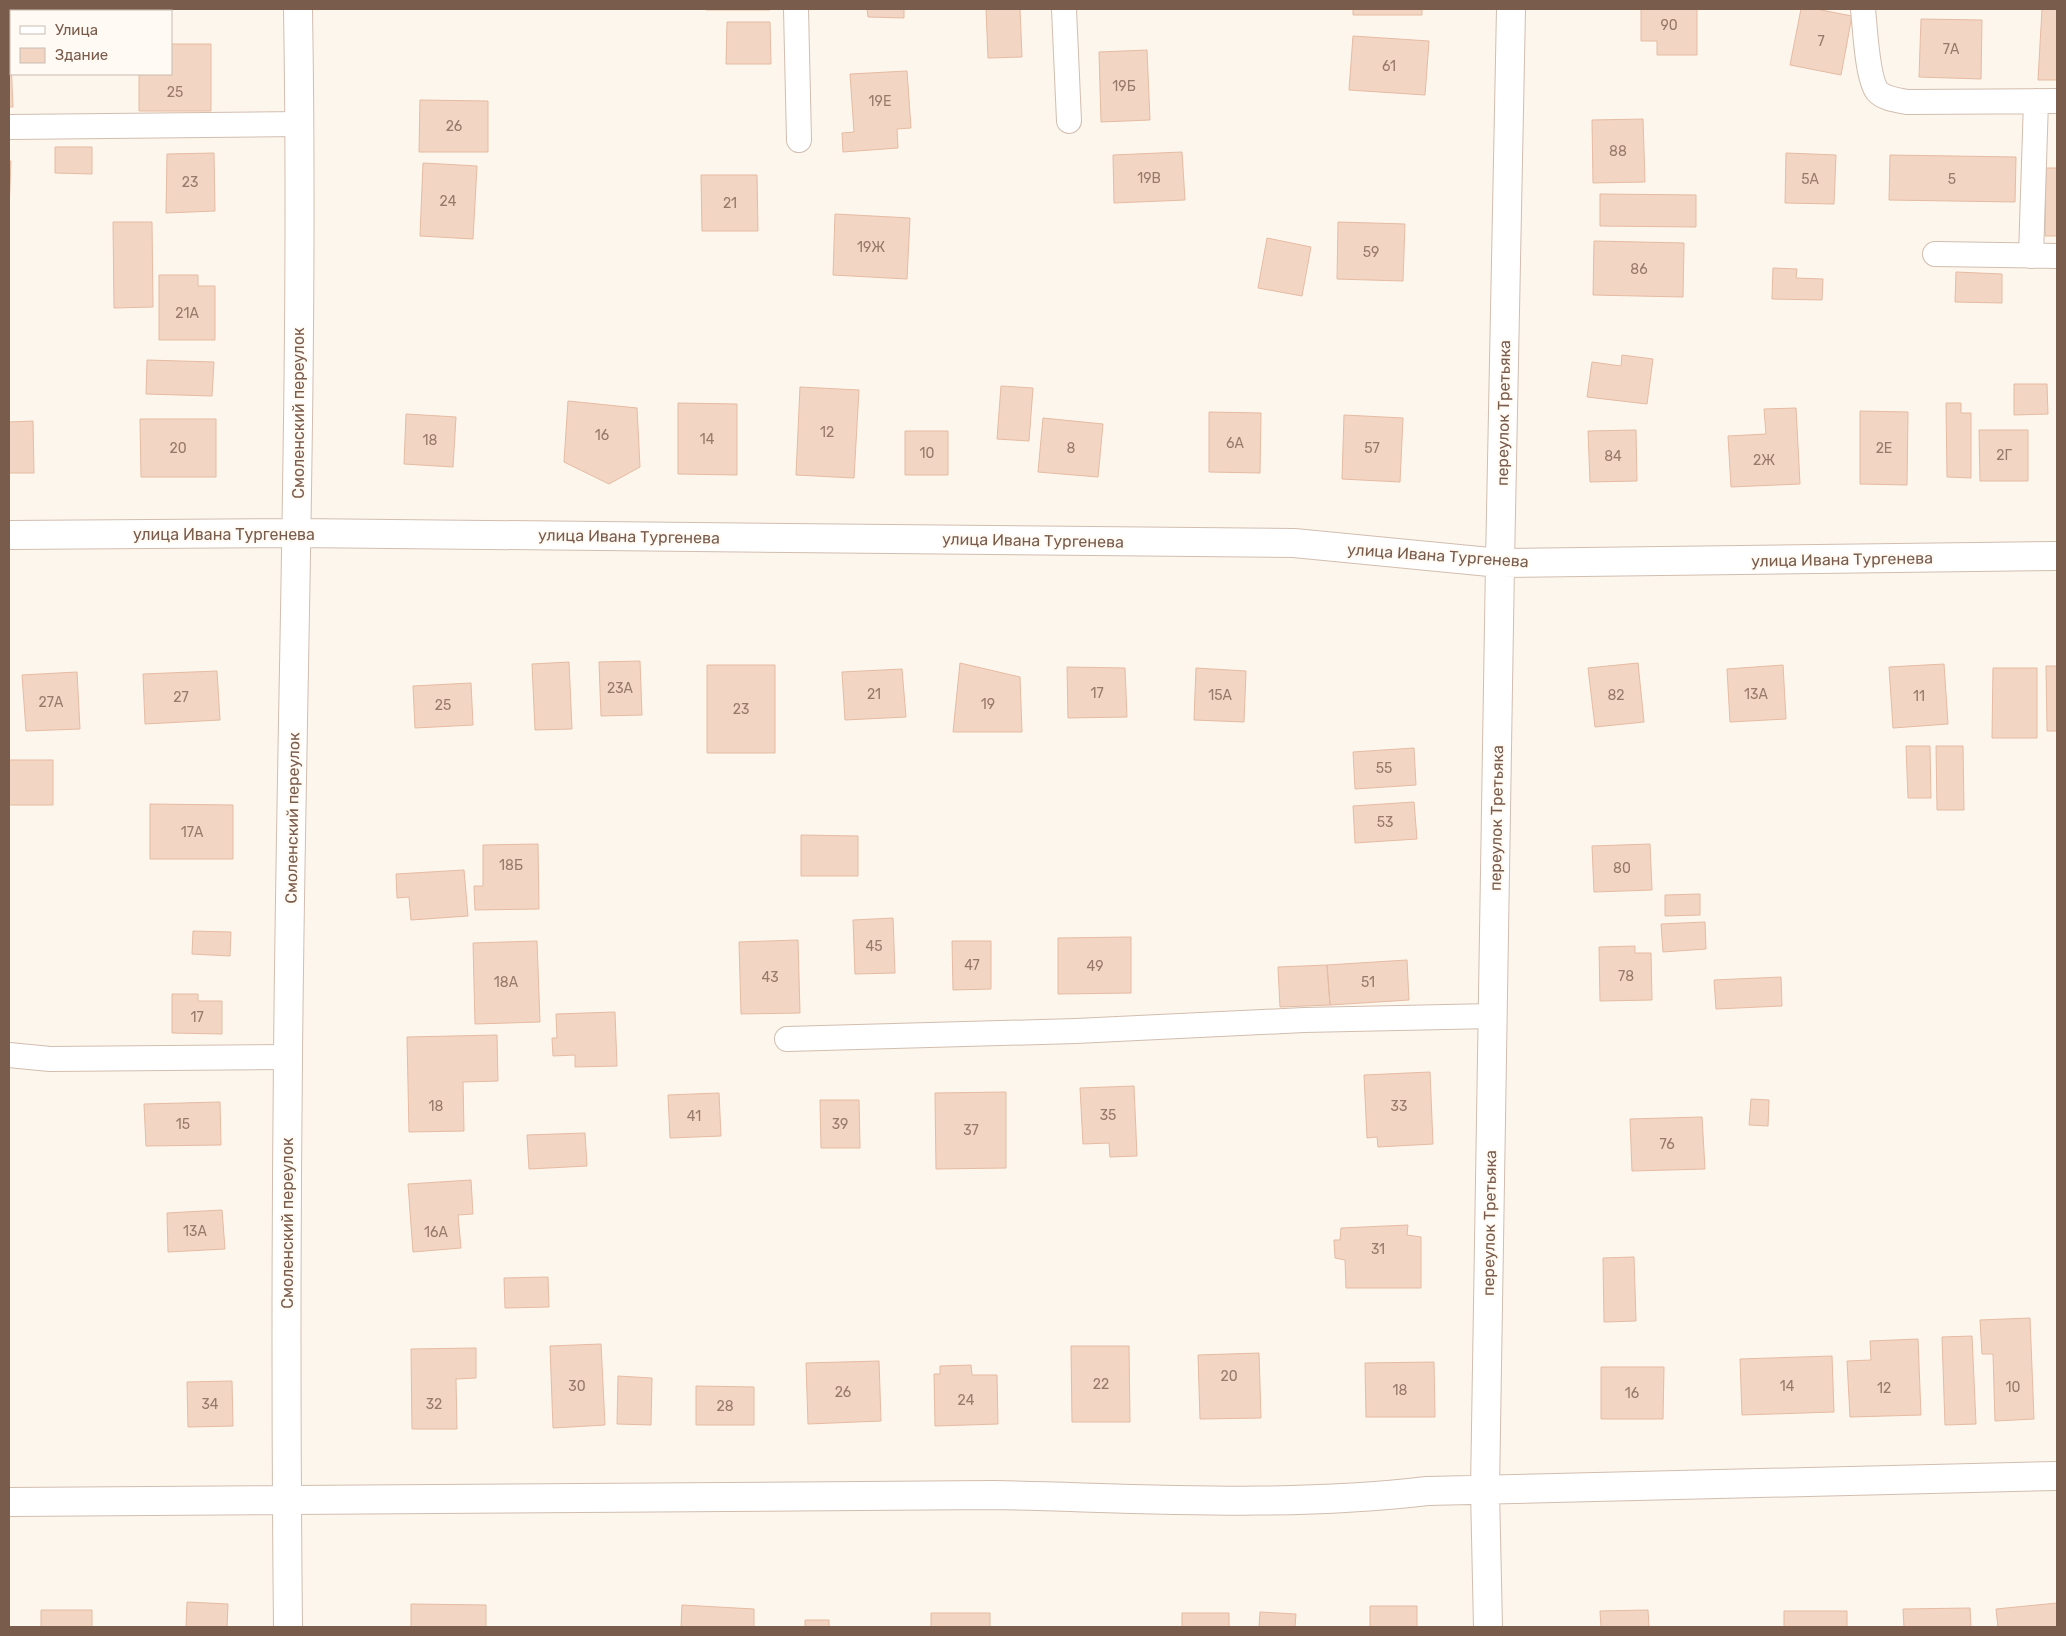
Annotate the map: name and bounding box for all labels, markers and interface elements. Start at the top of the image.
legend [10,10,172,75]
house number: 90 [1660,17,1678,34]
text: Улица [55,21,98,39]
house number: 7 [1817,33,1825,50]
house number: 7А [1943,41,1960,58]
text: Здание [55,46,108,64]
house number: 61 [1382,58,1396,75]
house number: 19Б [1112,78,1136,95]
house number: 25 [167,84,183,101]
house number: 19Е [869,93,891,110]
house number: 26 [446,118,462,135]
house number: 88 [1609,143,1627,160]
house number: 19В [1137,170,1161,187]
house number: 5А [1801,171,1819,188]
house number: 5 [1948,171,1956,188]
house number: 23 [182,174,198,191]
house number: 24 [440,193,457,210]
house number: 21 [723,195,737,212]
house number: 19Ж [857,239,885,256]
house number: 59 [1363,244,1379,261]
house number: 86 [1630,261,1648,278]
house number: 21А [175,305,199,322]
street label: Смоленский переулок [289,327,308,499]
street label: переулок Третьяка [1493,340,1514,486]
house number: 12 [820,424,834,441]
house number: 16 [595,427,609,444]
house number: 14 [700,431,715,448]
house number: 18 [423,432,438,449]
house number: 6А [1226,435,1245,452]
house number: 20 [169,440,187,457]
house number: 8 [1067,440,1076,457]
house number: 57 [1364,440,1380,457]
house number: 2Е [1876,440,1892,457]
house number: 10 [920,445,935,462]
house number: 2Г [1996,447,2012,464]
house number: 84 [1604,448,1622,465]
house number: 2Ж [1753,452,1775,469]
street label: улица Ивана Тургенева [133,525,315,544]
street label: улица Ивана Тургенева [538,525,720,548]
street label: улица Ивана Тургенева [942,529,1124,552]
street label: улица Ивана Тургенева [1347,540,1529,571]
street label: улица Ивана Тургенева [1751,548,1933,571]
house number: 23А [607,680,634,697]
house number: 17 [1090,685,1104,702]
house number: 21 [867,686,881,703]
house number: 13А [1744,686,1769,703]
house number: 15А [1208,687,1232,704]
house number: 82 [1607,687,1625,704]
house number: 11 [1913,688,1925,705]
house number: 27 [173,689,189,706]
house number: 27А [39,694,64,711]
house number: 19 [981,696,995,713]
house number: 25 [435,697,451,714]
house number: 23 [733,701,749,718]
street label: Смоленский переулок [282,732,304,904]
street label: переулок Третьяка [1486,745,1507,891]
house number: 55 [1376,760,1392,777]
house number: 53 [1377,814,1393,831]
house number: 17А [181,824,204,841]
house number: 18Б [499,857,523,874]
house number: 80 [1613,860,1631,877]
house number: 45 [865,938,883,955]
house number: 47 [964,957,980,974]
house number: 49 [1087,958,1103,975]
house number: 78 [1618,968,1634,985]
house number: 43 [761,969,779,986]
house number: 18А [494,974,519,991]
house number: 51 [1361,974,1375,991]
house number: 17 [190,1009,204,1026]
house number: 18 [429,1098,444,1115]
house number: 33 [1391,1098,1407,1115]
house number: 35 [1100,1107,1116,1124]
house number: 41 [687,1108,701,1125]
house number: 15 [176,1116,190,1133]
house number: 39 [832,1116,848,1133]
house number: 37 [963,1122,979,1139]
house number: 76 [1659,1136,1675,1153]
street label: Смоленский переулок [278,1137,297,1309]
street label: переулок Третьяка [1479,1150,1500,1296]
house number: 13А [183,1223,208,1240]
house number: 16А [424,1224,449,1241]
house number: 31 [1371,1241,1385,1258]
house number: 20 [1220,1368,1238,1385]
house number: 22 [1093,1376,1109,1393]
house number: 30 [568,1378,586,1395]
house number: 14 [1780,1378,1795,1395]
house number: 10 [2006,1379,2021,1396]
house number: 12 [1877,1380,1891,1397]
house number: 18 [1393,1382,1408,1399]
house number: 26 [835,1384,851,1401]
house number: 16 [1625,1385,1639,1402]
house number: 24 [958,1392,975,1409]
house number: 34 [201,1396,219,1413]
house number: 32 [426,1396,442,1413]
house number: 28 [716,1398,734,1415]

